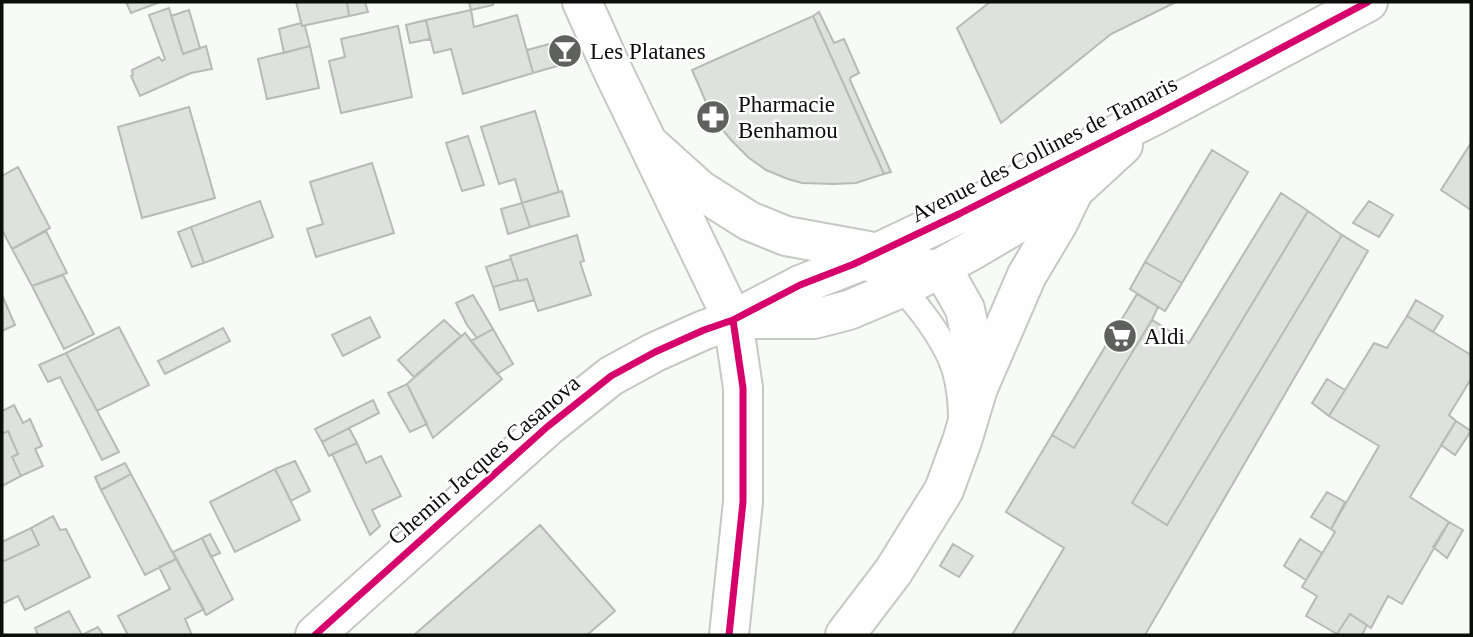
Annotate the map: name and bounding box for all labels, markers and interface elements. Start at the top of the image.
bar icon: Les Platanes [546,32,584,70]
place label: Les Platanes [590,39,706,64]
street label: Avenue des Collines de Tamaris [907,71,1181,227]
place label: Pharmacie Benhamou [738,92,838,143]
pharmacy icon: Pharmacie Benhamou [694,98,732,136]
supermarket icon: Aldi [1101,317,1139,355]
place label: Aldi [1144,324,1185,349]
street label: Chemin Jacques Casanova [383,370,585,550]

